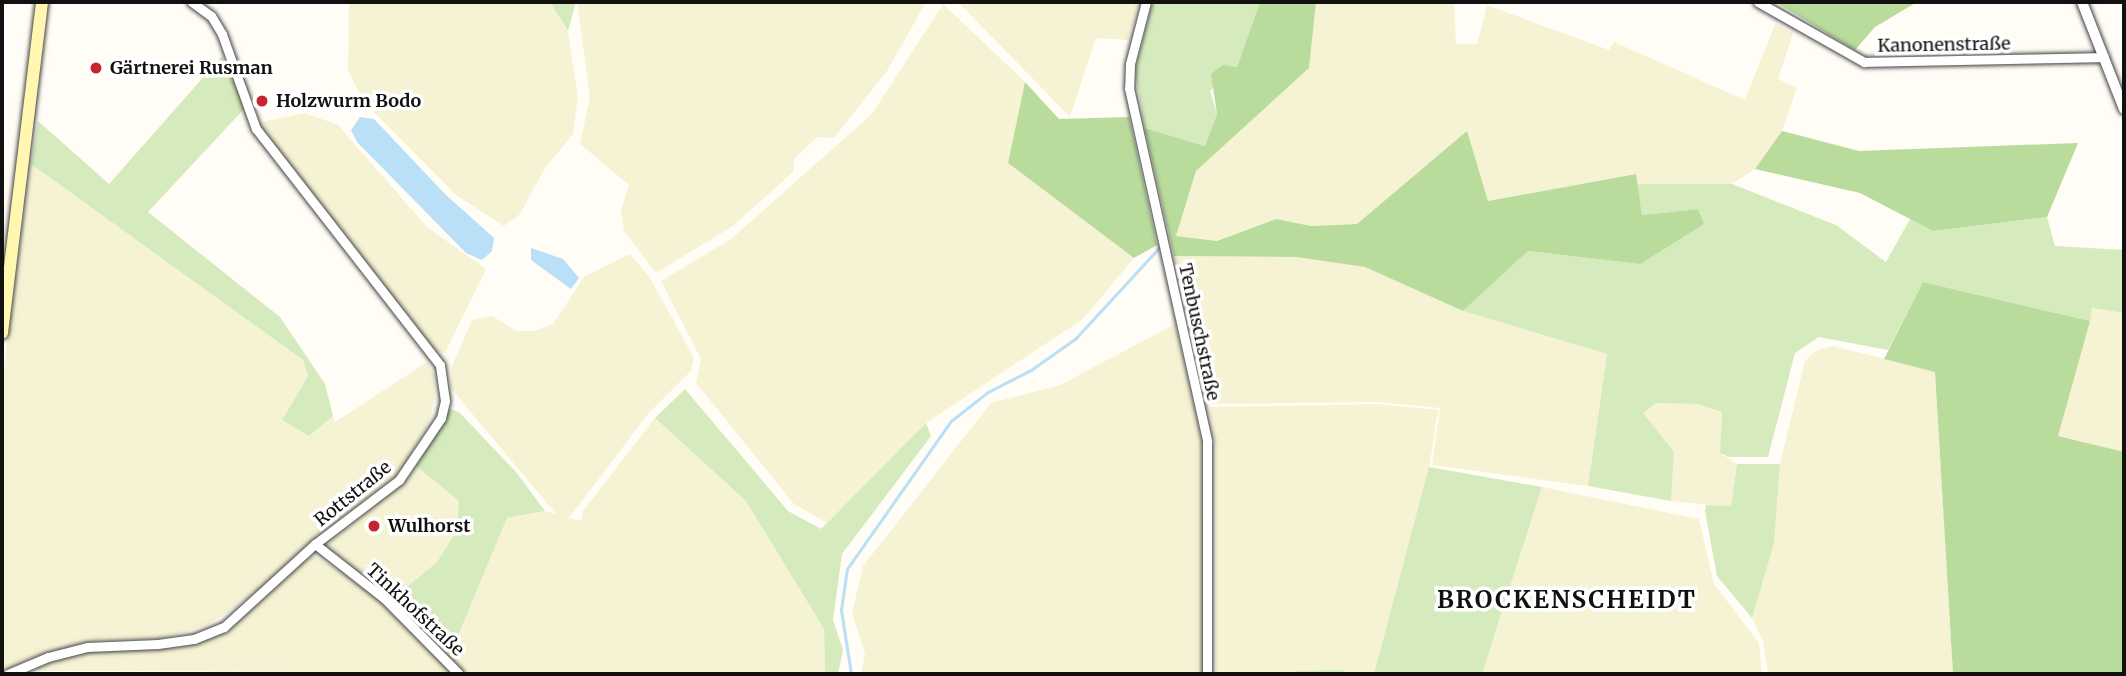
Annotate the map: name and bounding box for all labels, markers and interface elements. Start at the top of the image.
street label: Kanonenstraße [1877,33,2011,57]
place label: Gärtnerei Rusman [110,57,273,79]
marker: Gärtnerei Rusman [88,60,104,76]
place label: Holzwurm Bodo [276,90,421,112]
marker: Holzwurm Bodo [254,93,270,109]
street label: Tenbuschstraße [1174,261,1224,403]
street label: Rottstraße [310,457,396,531]
place label: Wulhorst [388,515,471,537]
marker: Wulhorst [366,518,382,534]
street label: Tinkhofstraße [362,559,468,661]
district label: BROCKENSCHEIDT [1439,586,1695,614]

